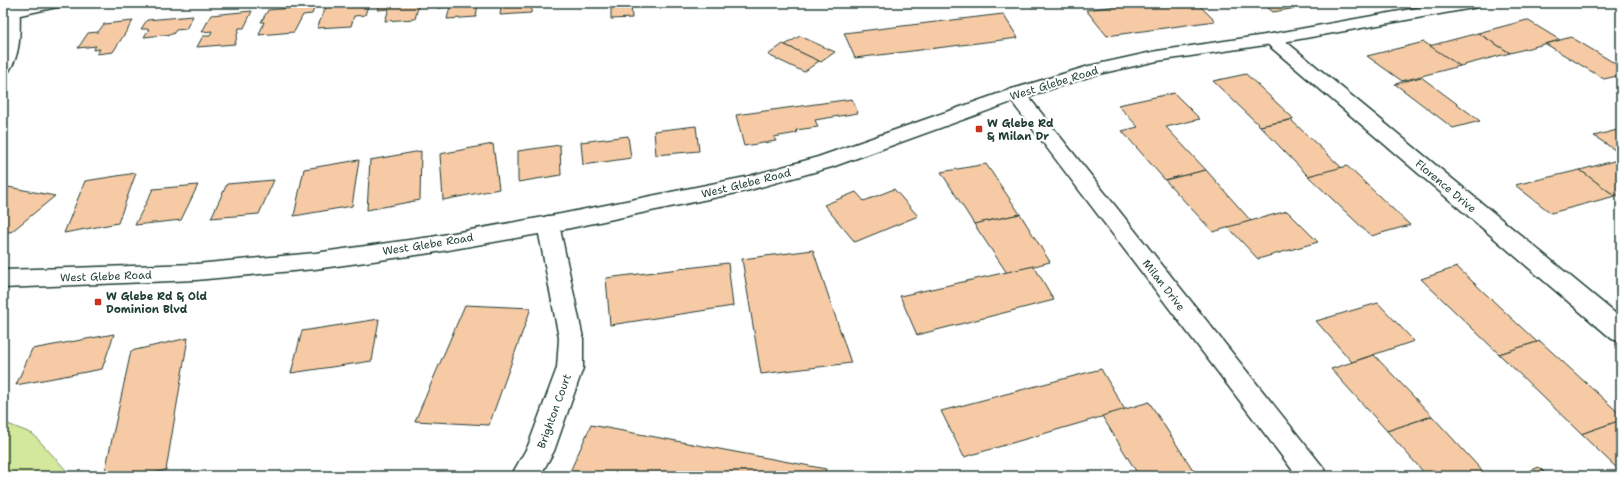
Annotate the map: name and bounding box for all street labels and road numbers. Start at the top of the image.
street label: West Glebe Road [1008,63,1100,104]
street label: Florence Drive [1412,156,1479,216]
street label: West Glebe Road [700,165,792,202]
street label: West Glebe Road [382,230,475,259]
street label: Milan Drive [1139,257,1188,314]
street label: West Glebe Road [60,267,152,286]
street label: Brighton Court [534,372,575,451]

